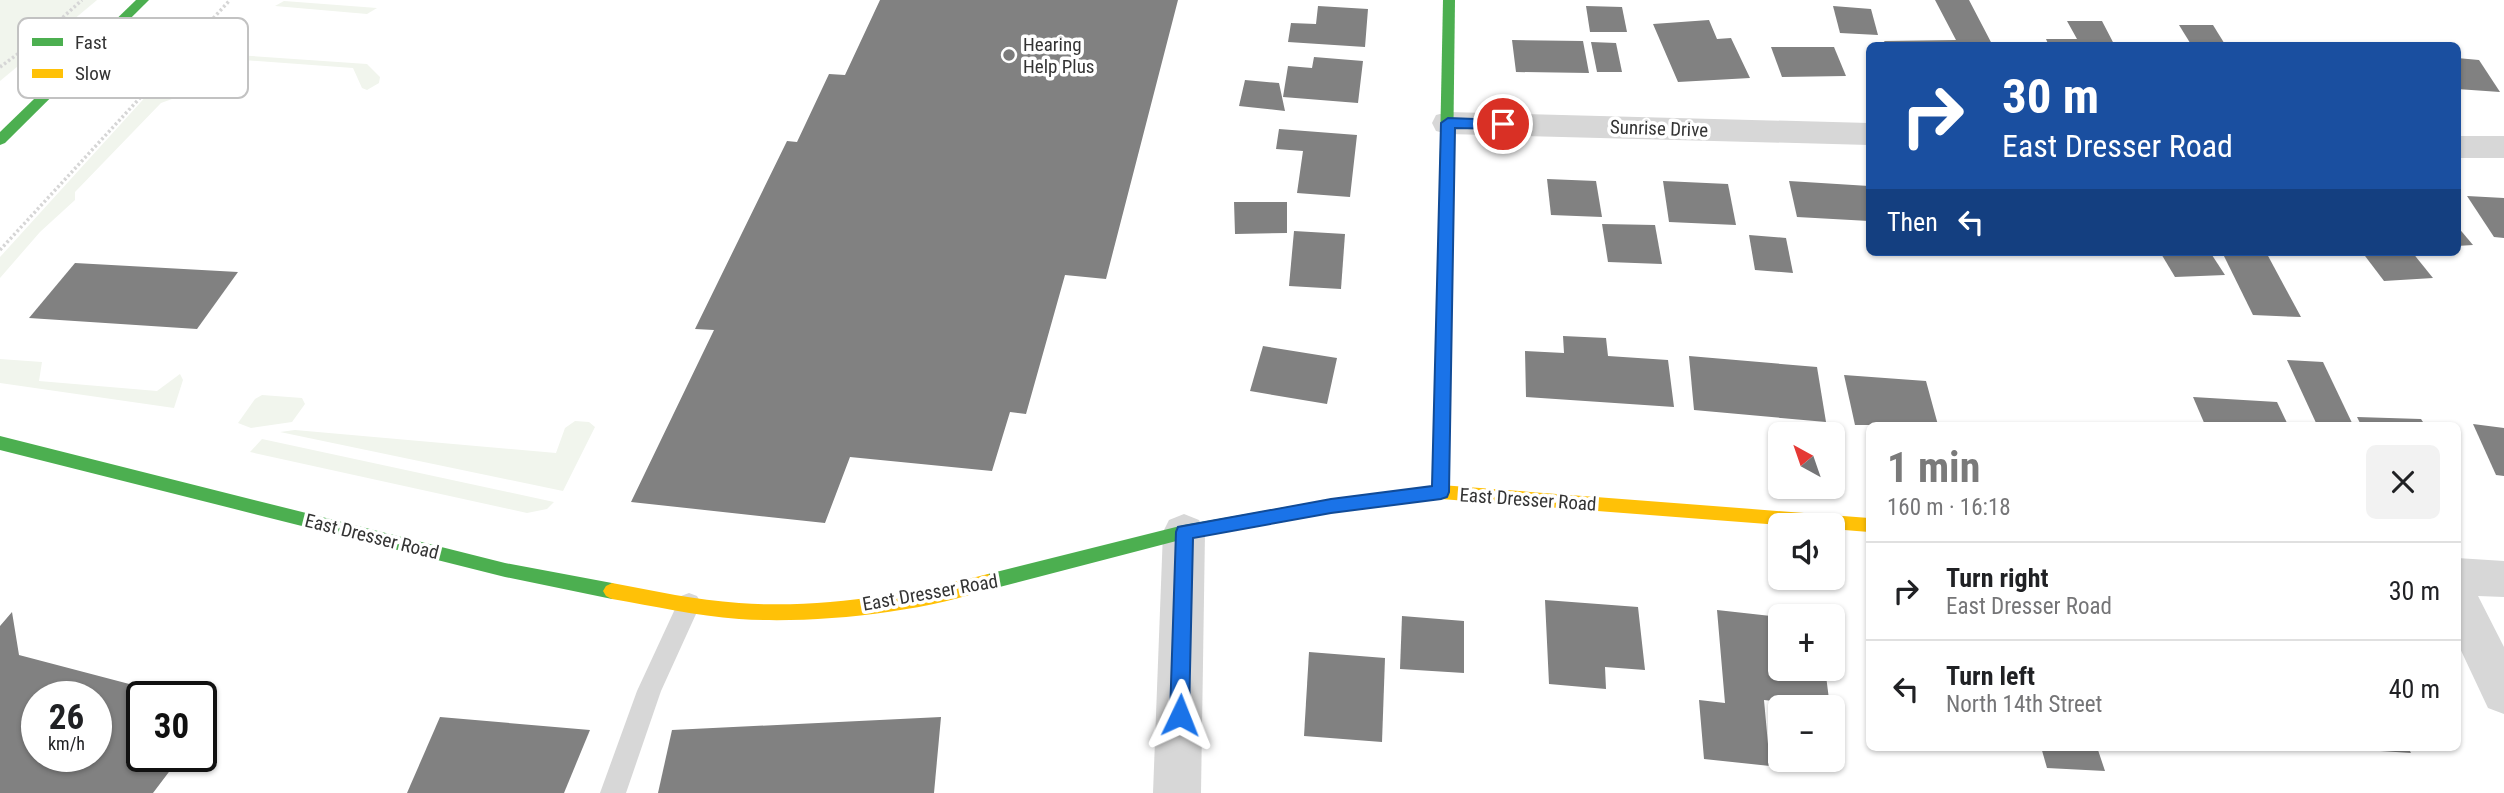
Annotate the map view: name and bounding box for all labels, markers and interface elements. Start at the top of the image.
legend [18,18,248,98]
text: Fast [75,31,107,54]
place label: Hearing Help Plus [1023,33,1095,78]
marker: Hearing Help Plus [1001,47,1017,63]
text: Slow [75,62,111,85]
text: 30 m [2002,68,2099,125]
icon: right [1887,70,1978,161]
pin [1473,94,1533,154]
icon: arrive [1484,105,1522,143]
street label: Sunrise Drive [1609,115,1709,142]
text: East Dresser Road [2002,127,2233,165]
icon: left [1952,203,1990,241]
text: Then [1887,207,1938,237]
north arrow [1768,422,1844,499]
map controls [1768,422,1845,772]
text: 1 min [1887,443,1980,492]
button: close [2366,445,2440,519]
street label: East Dresser Road [1459,483,1597,516]
text: 160 m · 16:18 [1887,494,2011,521]
street label: East Dresser Road [303,509,441,564]
button: sound [1768,513,1845,590]
text: Turn right [1946,563,2048,593]
street label: East Dresser Road [861,569,1000,616]
icon: right [1887,572,1925,610]
text: 30 m [2389,576,2440,606]
text: East Dresser Road [1946,593,2112,620]
button: + [1768,604,1845,681]
text: Turn left [1946,661,2035,691]
icon: left [1887,670,1925,708]
text: 40 m [2389,674,2440,704]
position arrow [1143,678,1217,752]
speed limit sign: 30 [126,681,217,772]
text: North 14th Street [1946,691,2102,718]
button: − [1768,695,1845,772]
text: 26 [49,697,84,738]
text: km/h [48,733,85,754]

